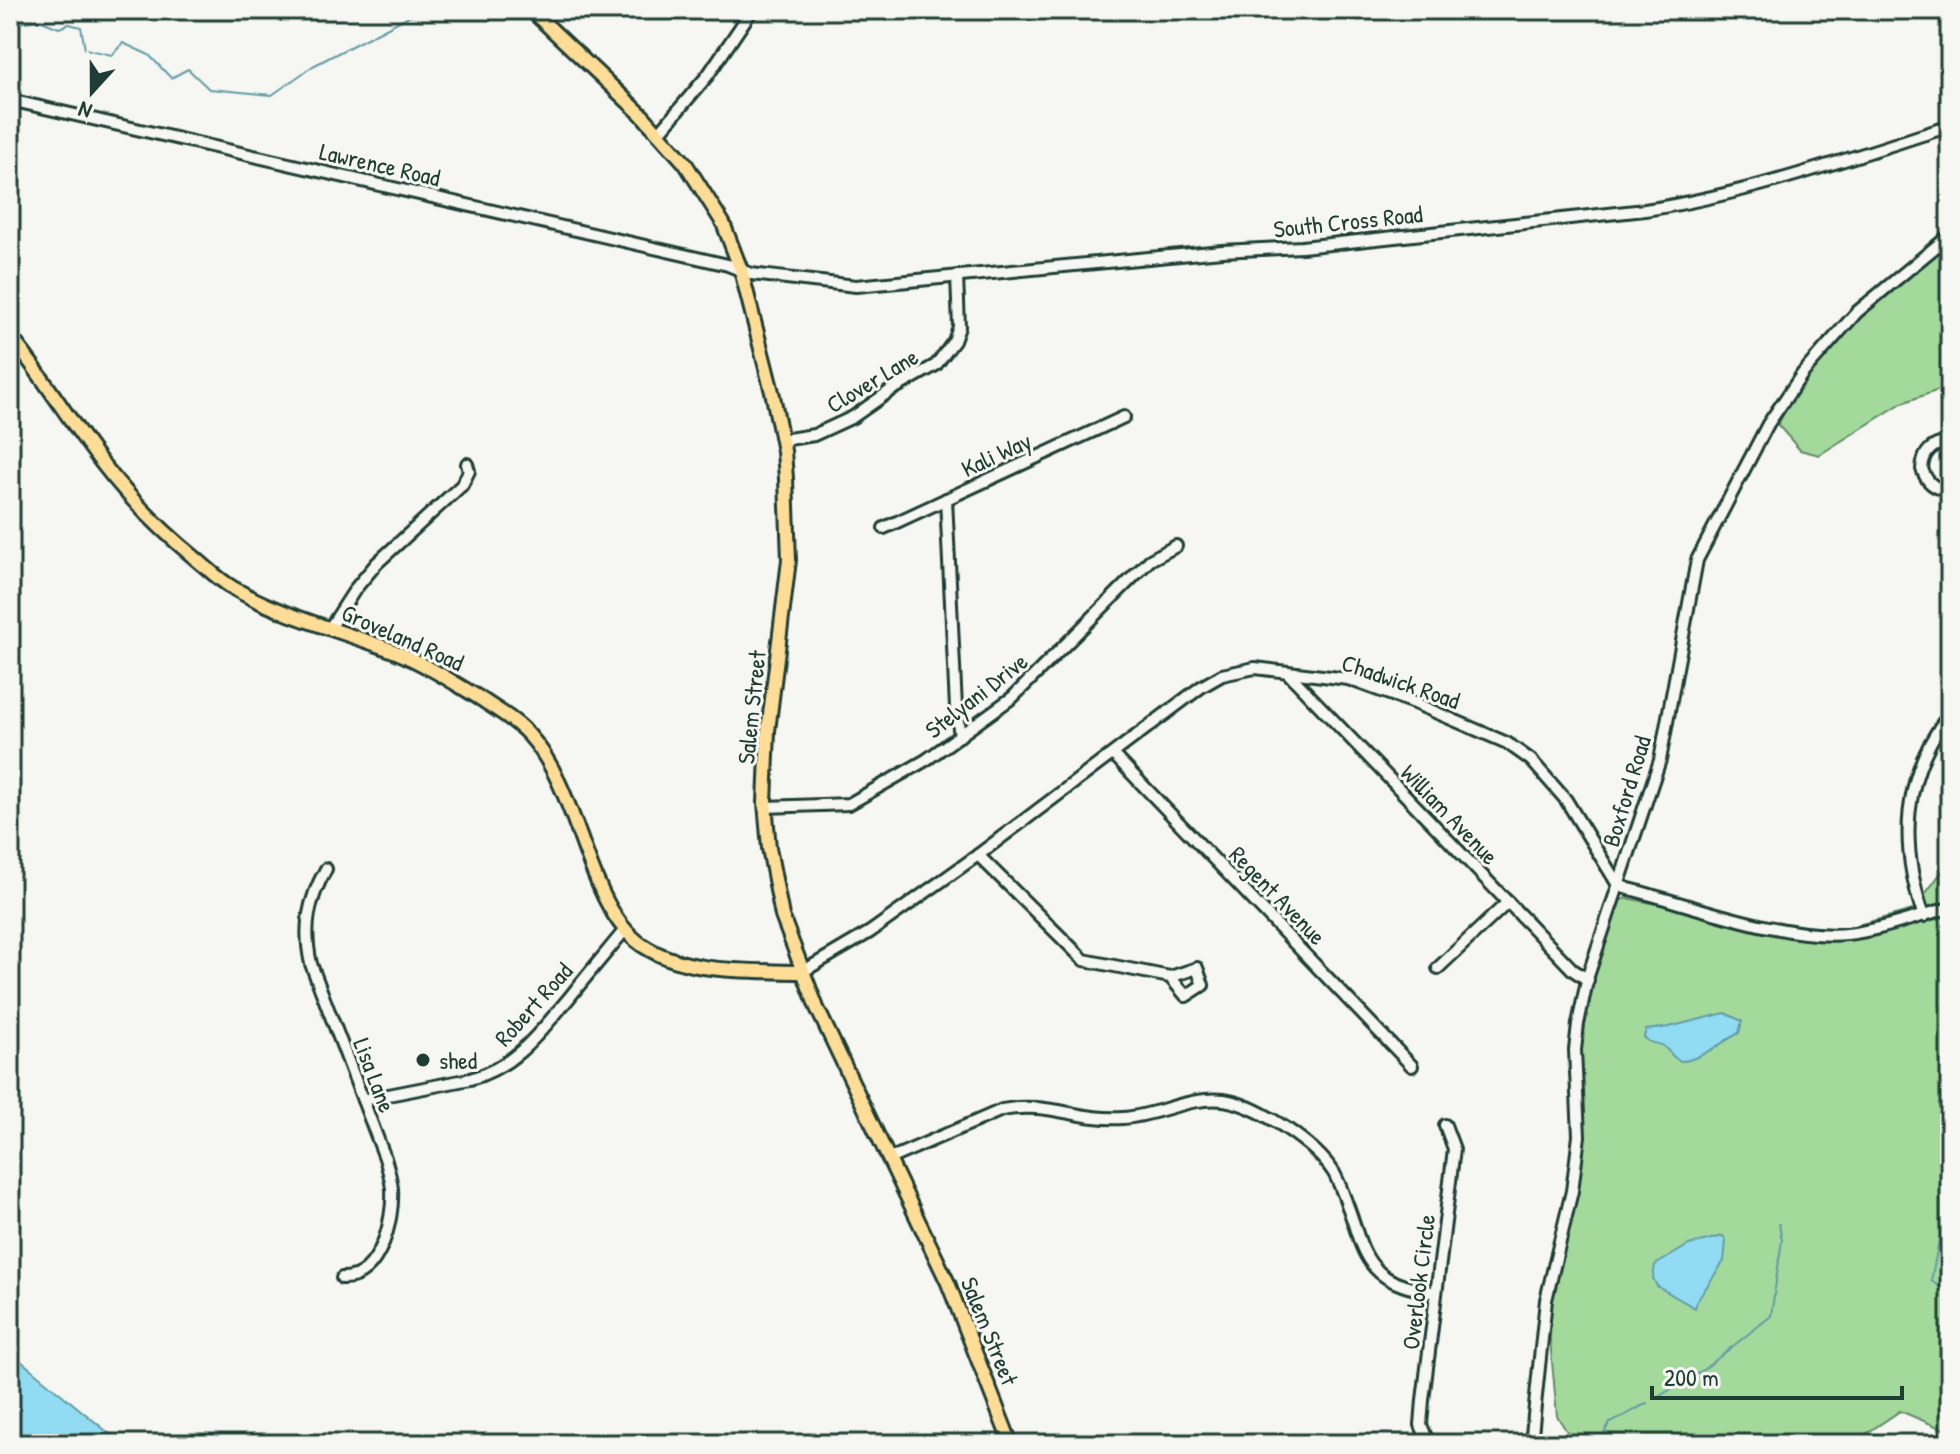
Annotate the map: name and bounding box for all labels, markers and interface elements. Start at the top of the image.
north arrow [52,52,132,132]
text: N [74,94,96,127]
street label: Lawrence Road [317,135,443,193]
street label: South Cross Road [1272,197,1424,245]
street label: Clover Lane [820,340,924,420]
street label: Kali Way [956,424,1036,484]
street label: Groveland Road [337,596,469,678]
street label: Stelyani Drive [918,645,1034,745]
street label: Chadwick Road [1338,646,1464,716]
street label: Salem Street [729,648,773,765]
street label: Boxford Road [1594,732,1658,850]
street label: William Avenue [1394,757,1506,871]
street label: Regent Avenue [1223,839,1334,952]
street label: Robert Road [487,955,579,1053]
street label: Lisa Lane [346,1033,404,1117]
place label: shed [439,1044,477,1076]
marker: shed [414,1051,432,1069]
street label: Overlook Circle [1394,1212,1442,1351]
street label: Salem Street [954,1272,1026,1391]
scale bar [1652,1350,1902,1400]
text: 200 m [1664,1361,1719,1393]

